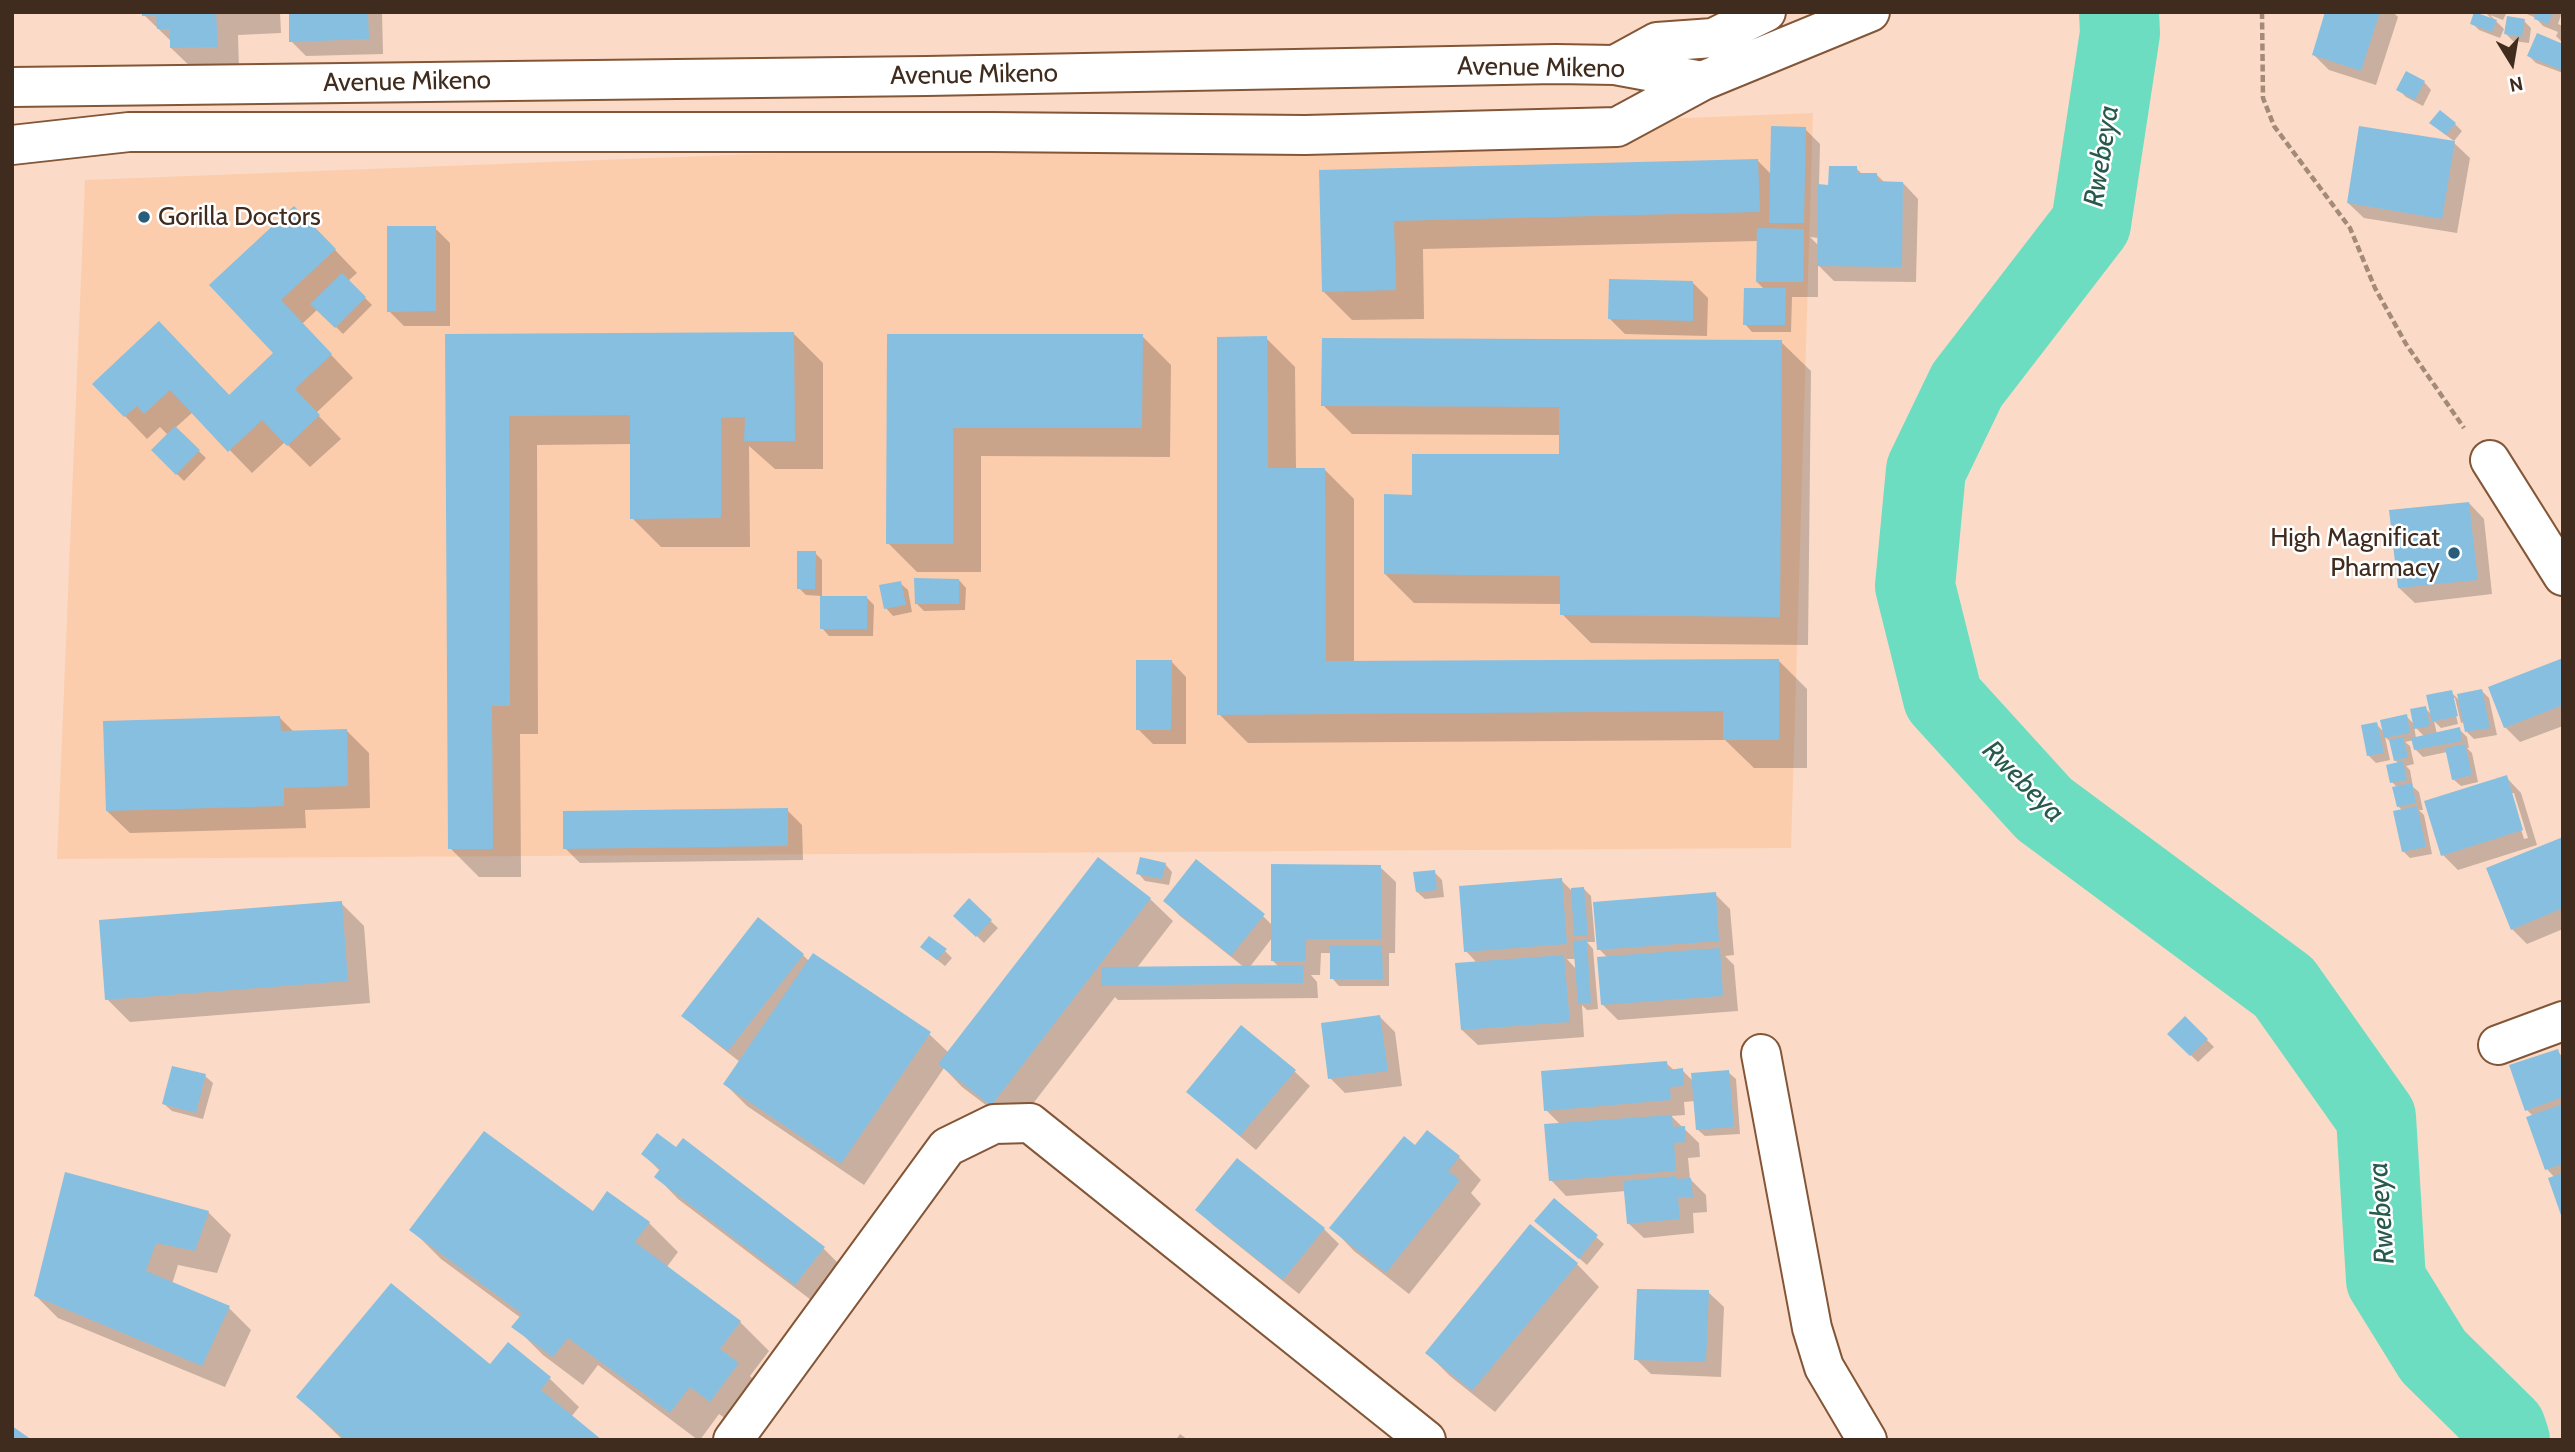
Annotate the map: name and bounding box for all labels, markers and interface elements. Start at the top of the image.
north arrow [2477,28,2547,98]
street label: Avenue Mikeno [1457,51,1625,85]
street label: Avenue Mikeno [890,58,1058,92]
street label: Avenue Mikeno [323,65,491,99]
text: N [2507,72,2525,97]
water label: Rwebeya [2077,103,2127,209]
place label: Gorilla Doctors [158,201,321,233]
marker: Gorilla Doctors [136,209,152,225]
place label: High Magnificat Pharmacy [2270,522,2440,584]
marker: High Magnificat Pharmacy [2446,545,2462,561]
water label: Rwebeya [1975,734,2071,830]
water label: Rwebeya [2362,1161,2402,1265]

